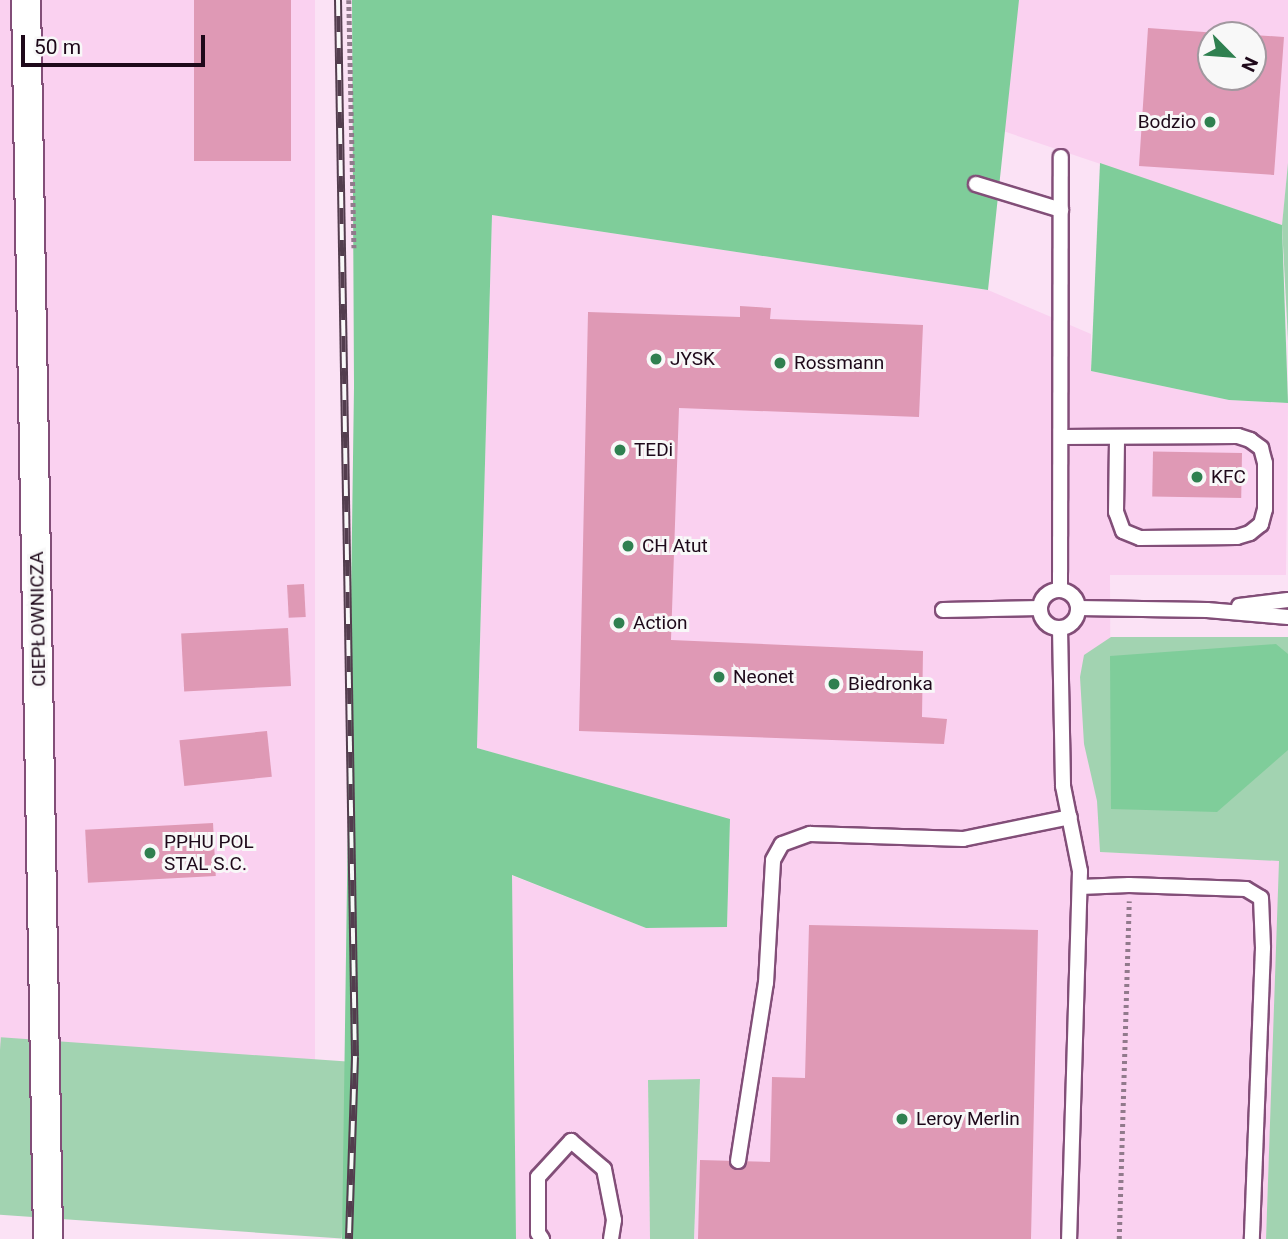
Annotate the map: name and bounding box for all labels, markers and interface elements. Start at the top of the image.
scale bar [24,21,208,65]
north arrow [1197,21,1267,91]
text: 50 m [34,35,81,59]
text: N [1236,53,1263,75]
place label: Bodzio [1138,111,1196,133]
marker: Bodzio [1202,114,1218,130]
place label: JYSK [670,348,715,370]
marker: JYSK [648,351,664,367]
place label: Rossmann [794,352,884,374]
marker: Rossmann [772,355,788,371]
place label: TEDi [634,439,673,461]
marker: TEDi [612,442,628,458]
place label: KFC [1211,466,1246,488]
marker: KFC [1189,469,1205,485]
place label: CH Atut [642,535,708,557]
marker: CH Atut [620,538,636,554]
street label: CIEPŁOWNICZA [25,551,51,687]
place label: Action [633,612,688,634]
marker: Action [611,615,627,631]
place label: Neonet [733,666,794,688]
marker: Neonet [711,669,727,685]
place label: Biedronka [848,673,933,695]
marker: Biedronka [826,676,842,692]
place label: PPHU POL STAL S.C. [164,831,254,875]
marker: PPHU POL STAL S.C. [142,845,158,861]
place label: Leroy Merlin [916,1108,1020,1130]
marker: Leroy Merlin [894,1111,910,1127]

